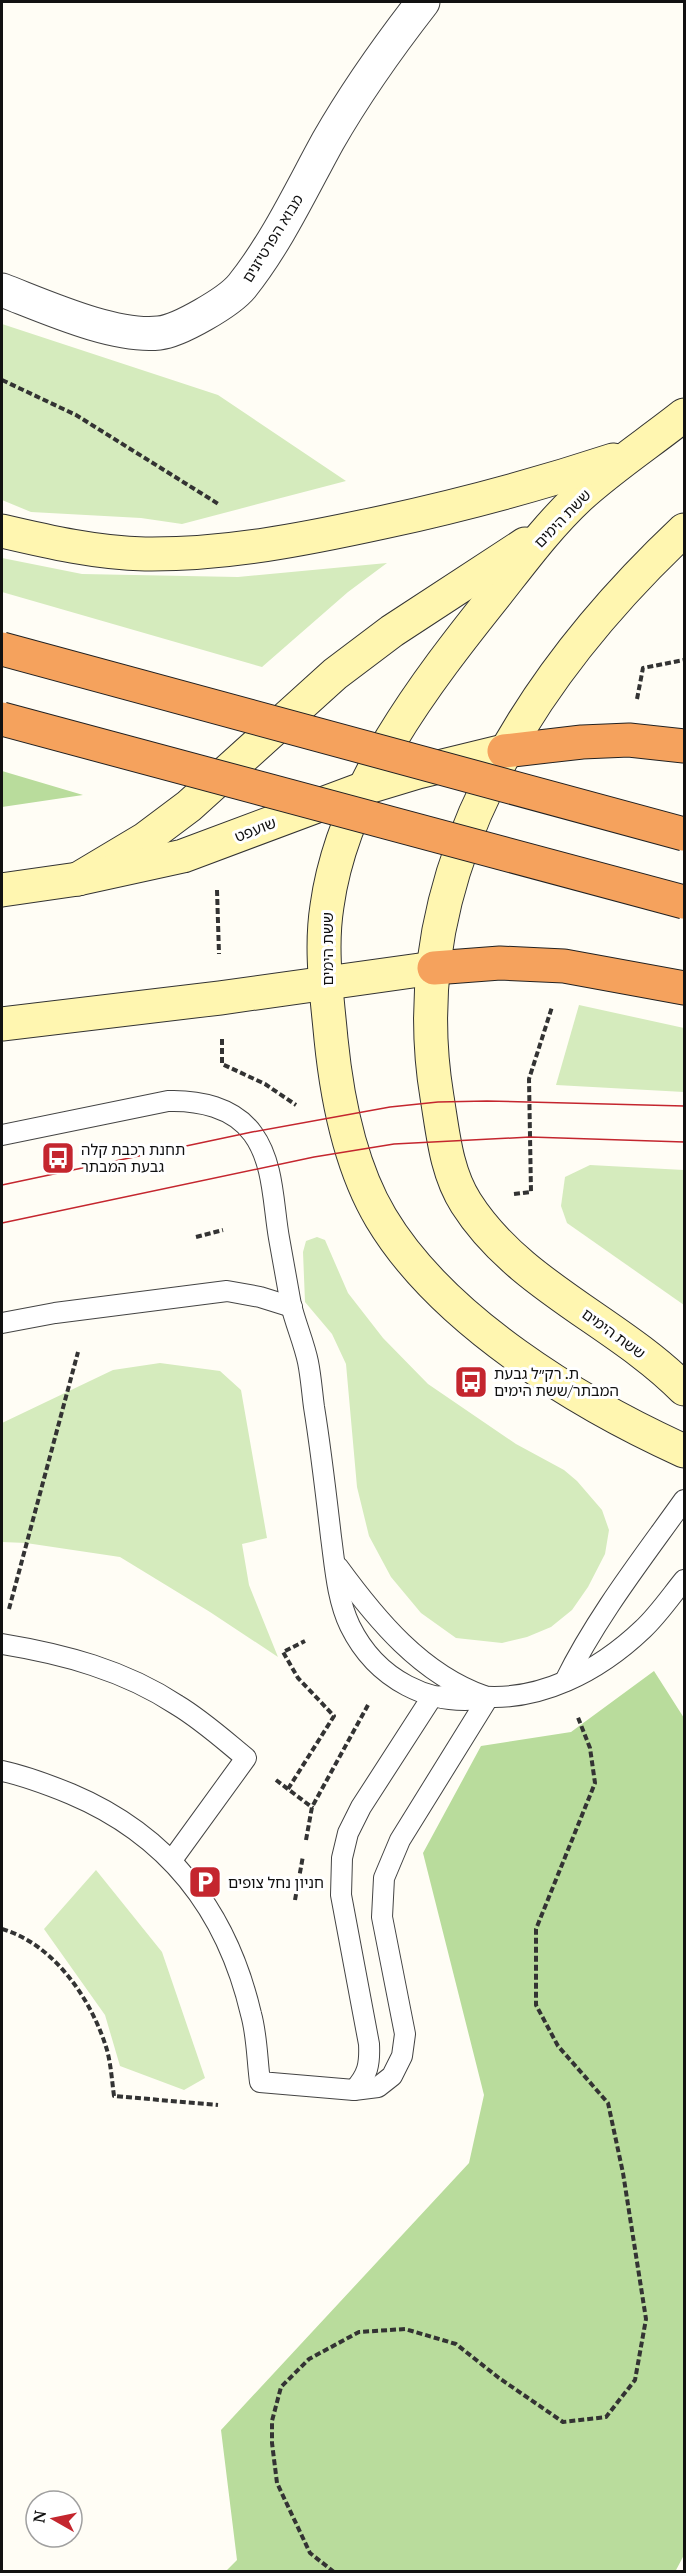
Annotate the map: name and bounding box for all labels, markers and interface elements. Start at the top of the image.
street label: מבוא הפרטיזנים [237,190,307,286]
street label: ששת הימים [529,485,595,551]
street label: שועפט [231,812,279,846]
street label: ששת הימים [317,912,337,986]
place label: תחנת רכבת קלה גבעת המבתר [81,1139,185,1176]
bus stop icon: תחנת רכבת קלה גבעת המבתר [40,1140,76,1176]
street label: ששת הימים [578,1303,650,1363]
place label: ת. רק״ל גבעת המבתר/ששת הימים [494,1363,619,1400]
bus stop icon: ת. רק״ל גבעת המבתר/ששת הימים [453,1364,489,1400]
parking icon: חניון נחל צופים [187,1864,223,1900]
place label: חניון נחל צופים [228,1872,324,1892]
north arrow [24,2489,84,2549]
text: N [27,2509,51,2524]

